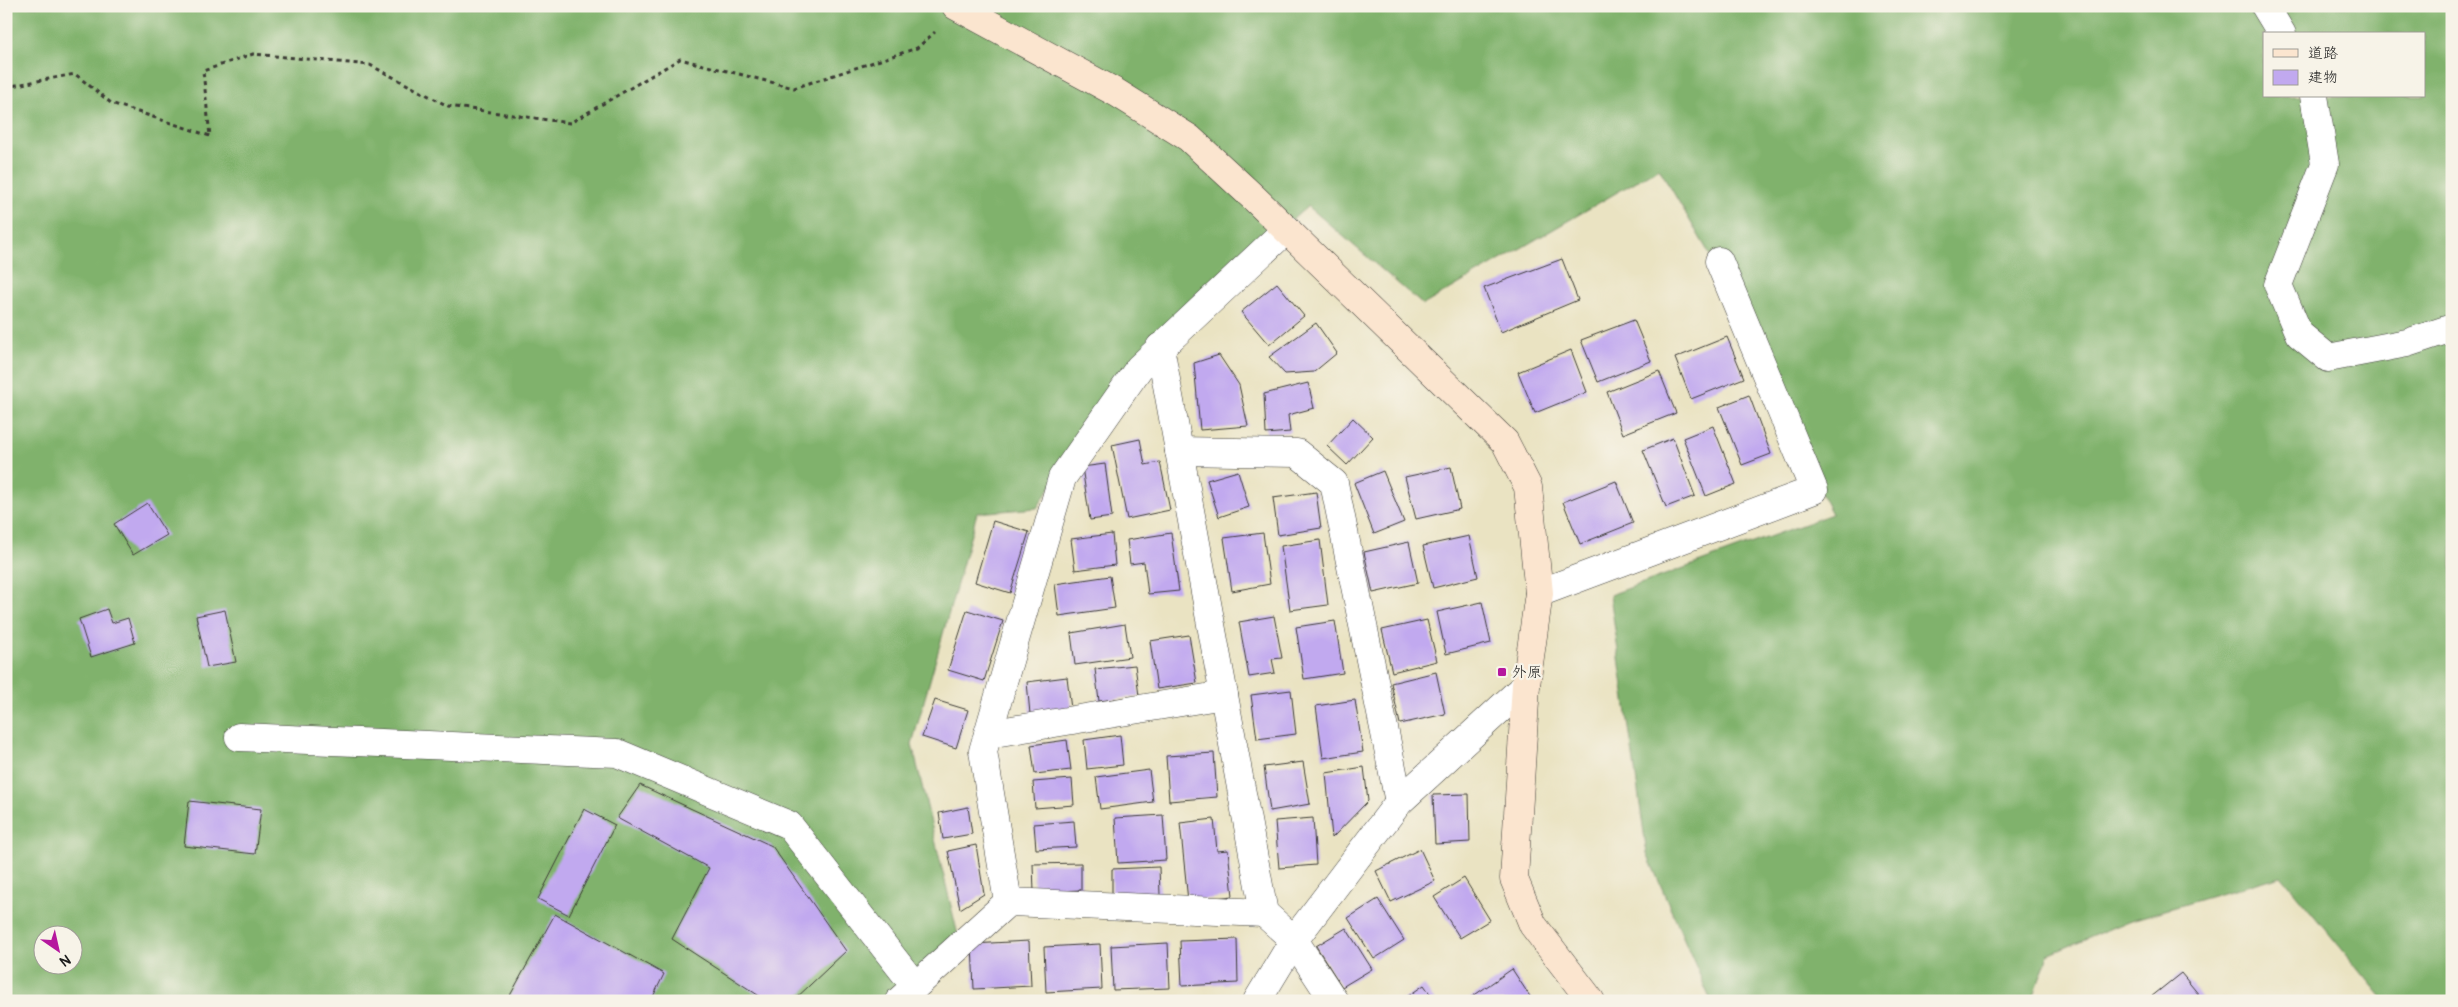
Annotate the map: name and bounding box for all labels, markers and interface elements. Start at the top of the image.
legend [2263,32,2426,98]
text: 道路 [2308,44,2338,63]
text: 建物 [2308,68,2338,87]
place label: 外原 [1512,663,1542,682]
marker: 外原 [1496,666,1508,678]
north arrow [32,924,82,974]
text: N [56,951,74,970]

